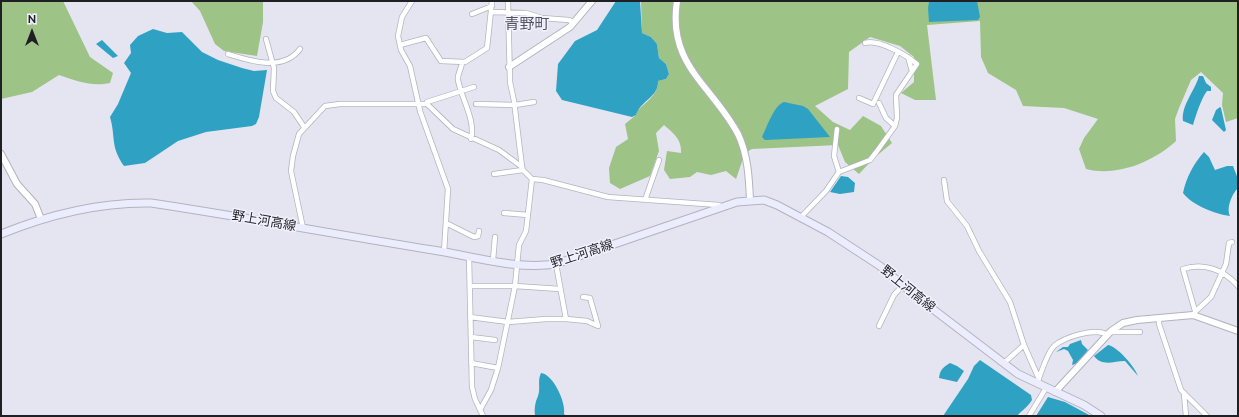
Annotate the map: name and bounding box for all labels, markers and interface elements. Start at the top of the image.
north arrow [12,12,52,52]
text: N [28,13,36,26]
district label: 青野町 [505,15,549,33]
street label: 野上河高線 [231,208,297,234]
street label: 野上河高線 [549,237,615,271]
street label: 野上河高線 [878,262,938,316]

